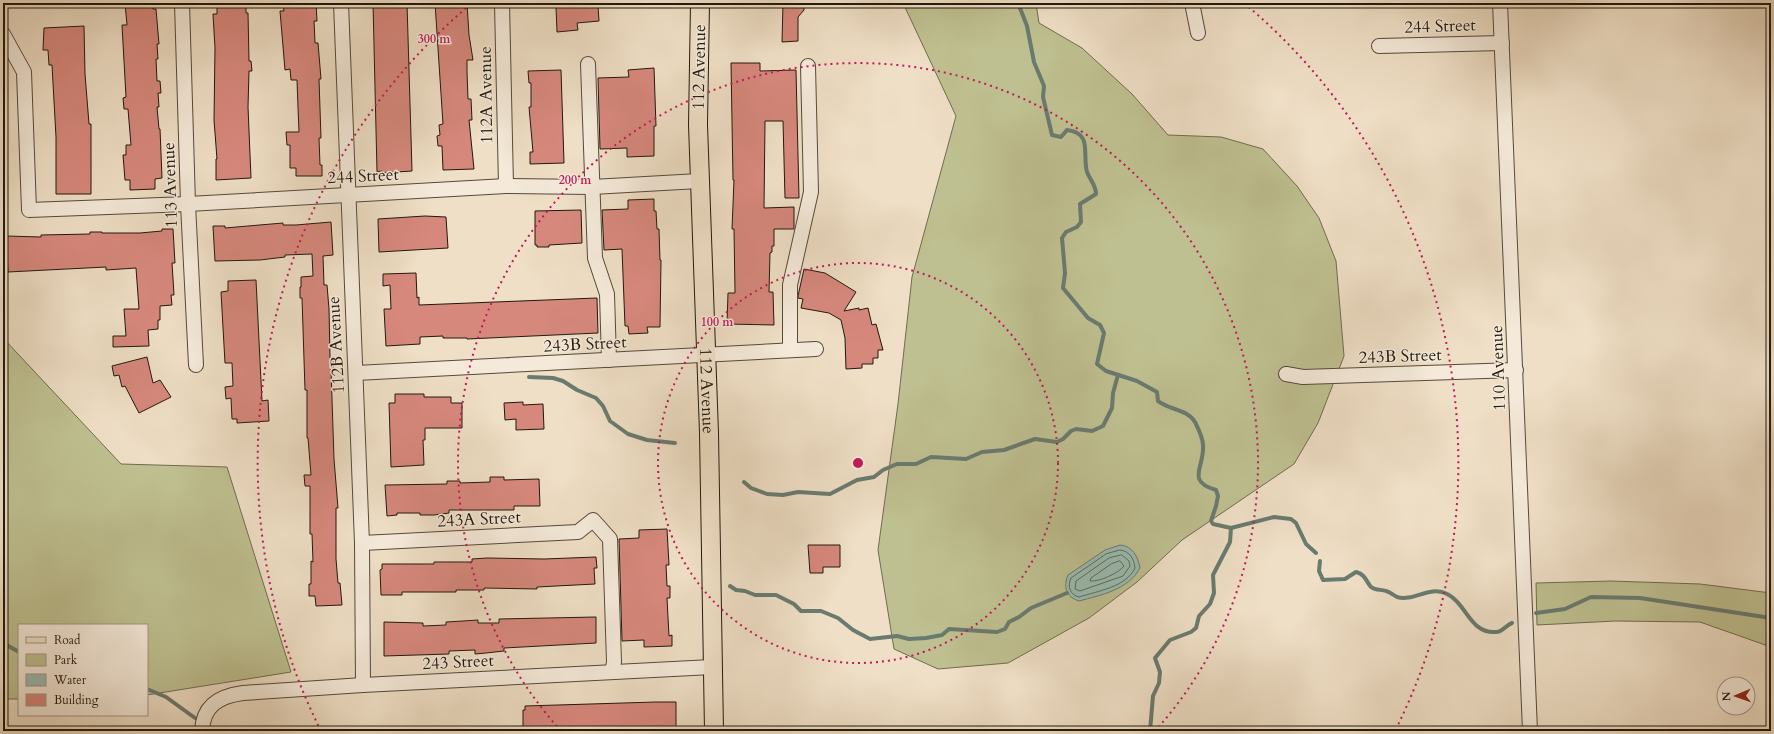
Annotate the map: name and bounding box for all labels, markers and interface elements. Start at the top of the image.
street label: 244 Street [1404,13,1477,39]
street label: 112 Avenue [687,24,711,110]
text: 300 m [418,31,451,47]
street label: 112A Avenue [474,46,498,144]
street label: 113 Avenue [157,142,183,228]
street label: 244 Street [327,163,400,189]
text: 200 m [559,172,592,188]
street label: 112B Avenue [322,296,350,394]
text: 100 m [701,314,734,330]
street label: 110 Avenue [1485,325,1511,411]
street label: 243B Street [543,330,628,358]
street label: 243B Street [1358,343,1443,369]
street label: 112 Avenue [694,347,721,434]
centre of rings [851,456,865,470]
street label: 243A Street [437,505,522,533]
legend [18,624,148,716]
text: Road [54,632,81,648]
street label: 243 Street [422,649,495,675]
text: Park [54,652,78,668]
text: Water [53,672,87,688]
north arrow [1716,676,1756,716]
text: N [1719,691,1734,701]
text: Building [54,692,99,708]

